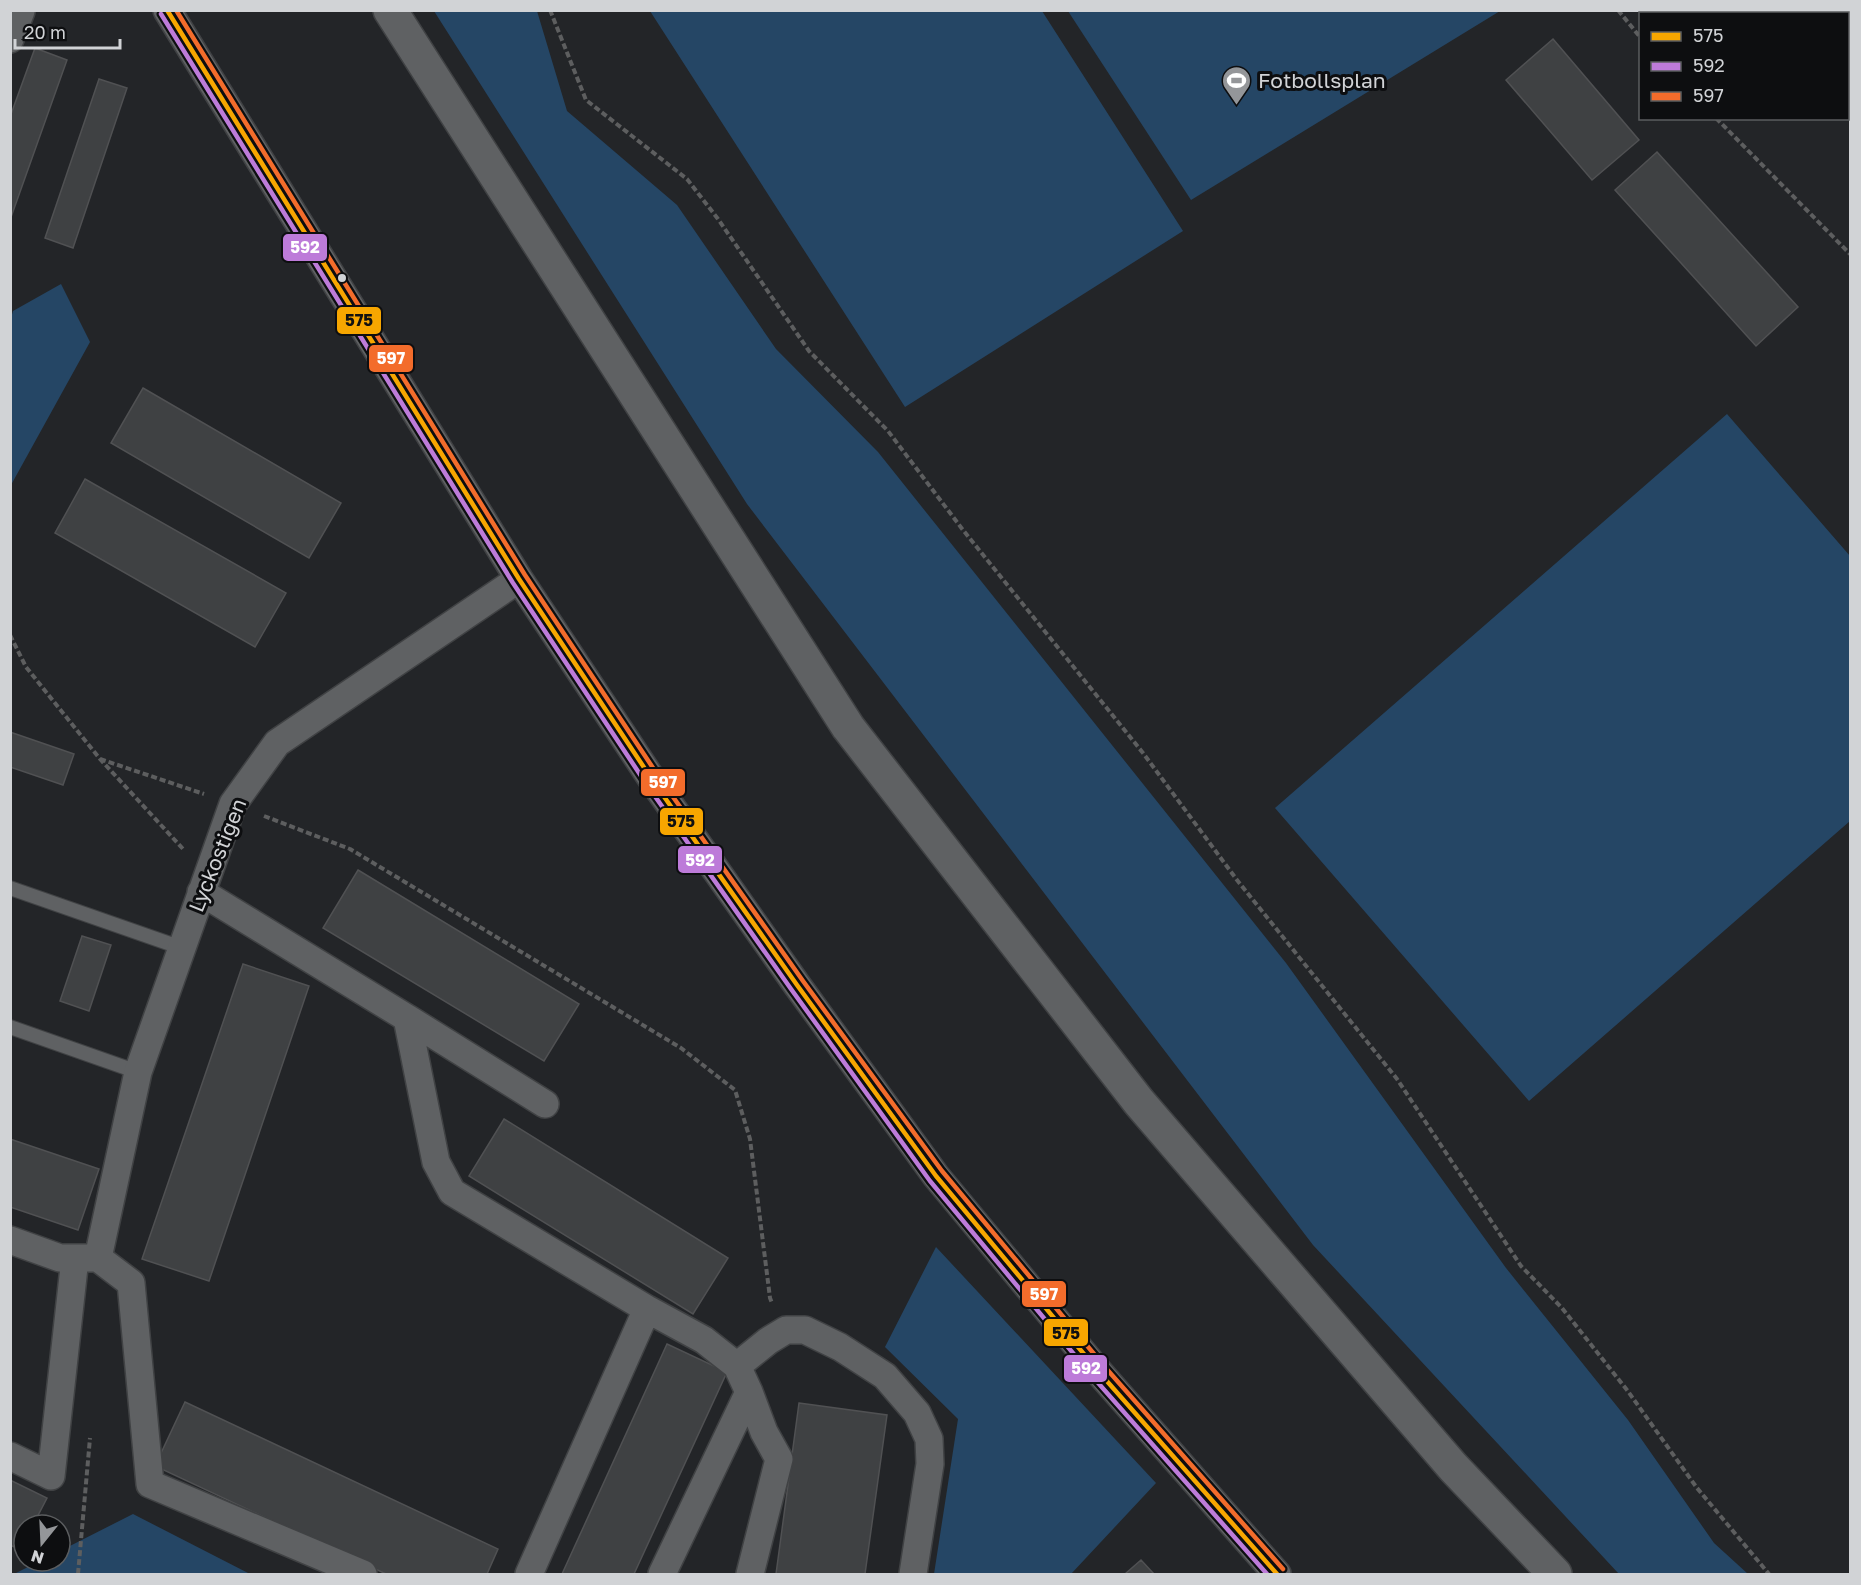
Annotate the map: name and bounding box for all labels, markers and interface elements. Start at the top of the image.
scale bar [15,12,120,50]
legend [1639,12,1849,120]
text: 20 m [24,21,66,43]
text: 575 [1693,24,1723,46]
text: 592 [1693,54,1725,76]
sports icon: Fotbollsplan [1221,64,1253,106]
place label: Fotbollsplan [1258,67,1386,93]
text: 597 [1693,84,1724,106]
line badge: 592 [282,233,328,262]
text: 592 [290,237,320,257]
unlabelled marker [336,272,348,284]
line badge: 575 [336,306,382,335]
text: 575 [345,310,373,330]
line badge: 597 [368,344,414,373]
text: 597 [377,348,406,368]
line badge: 597 [640,768,686,797]
text: 597 [649,772,678,792]
street label: Lyckostigen [182,794,252,916]
line badge: 575 [659,807,704,836]
text: 575 [667,811,695,831]
line badge: 592 [677,845,723,874]
text: 592 [685,850,715,870]
line badge: 597 [1021,1280,1067,1308]
text: 597 [1030,1284,1059,1304]
line badge: 575 [1043,1318,1089,1347]
text: 575 [1052,1323,1080,1343]
line badge: 592 [1063,1354,1108,1383]
text: 592 [1071,1358,1101,1378]
north arrow [12,1513,72,1573]
text: N [28,1546,46,1569]

